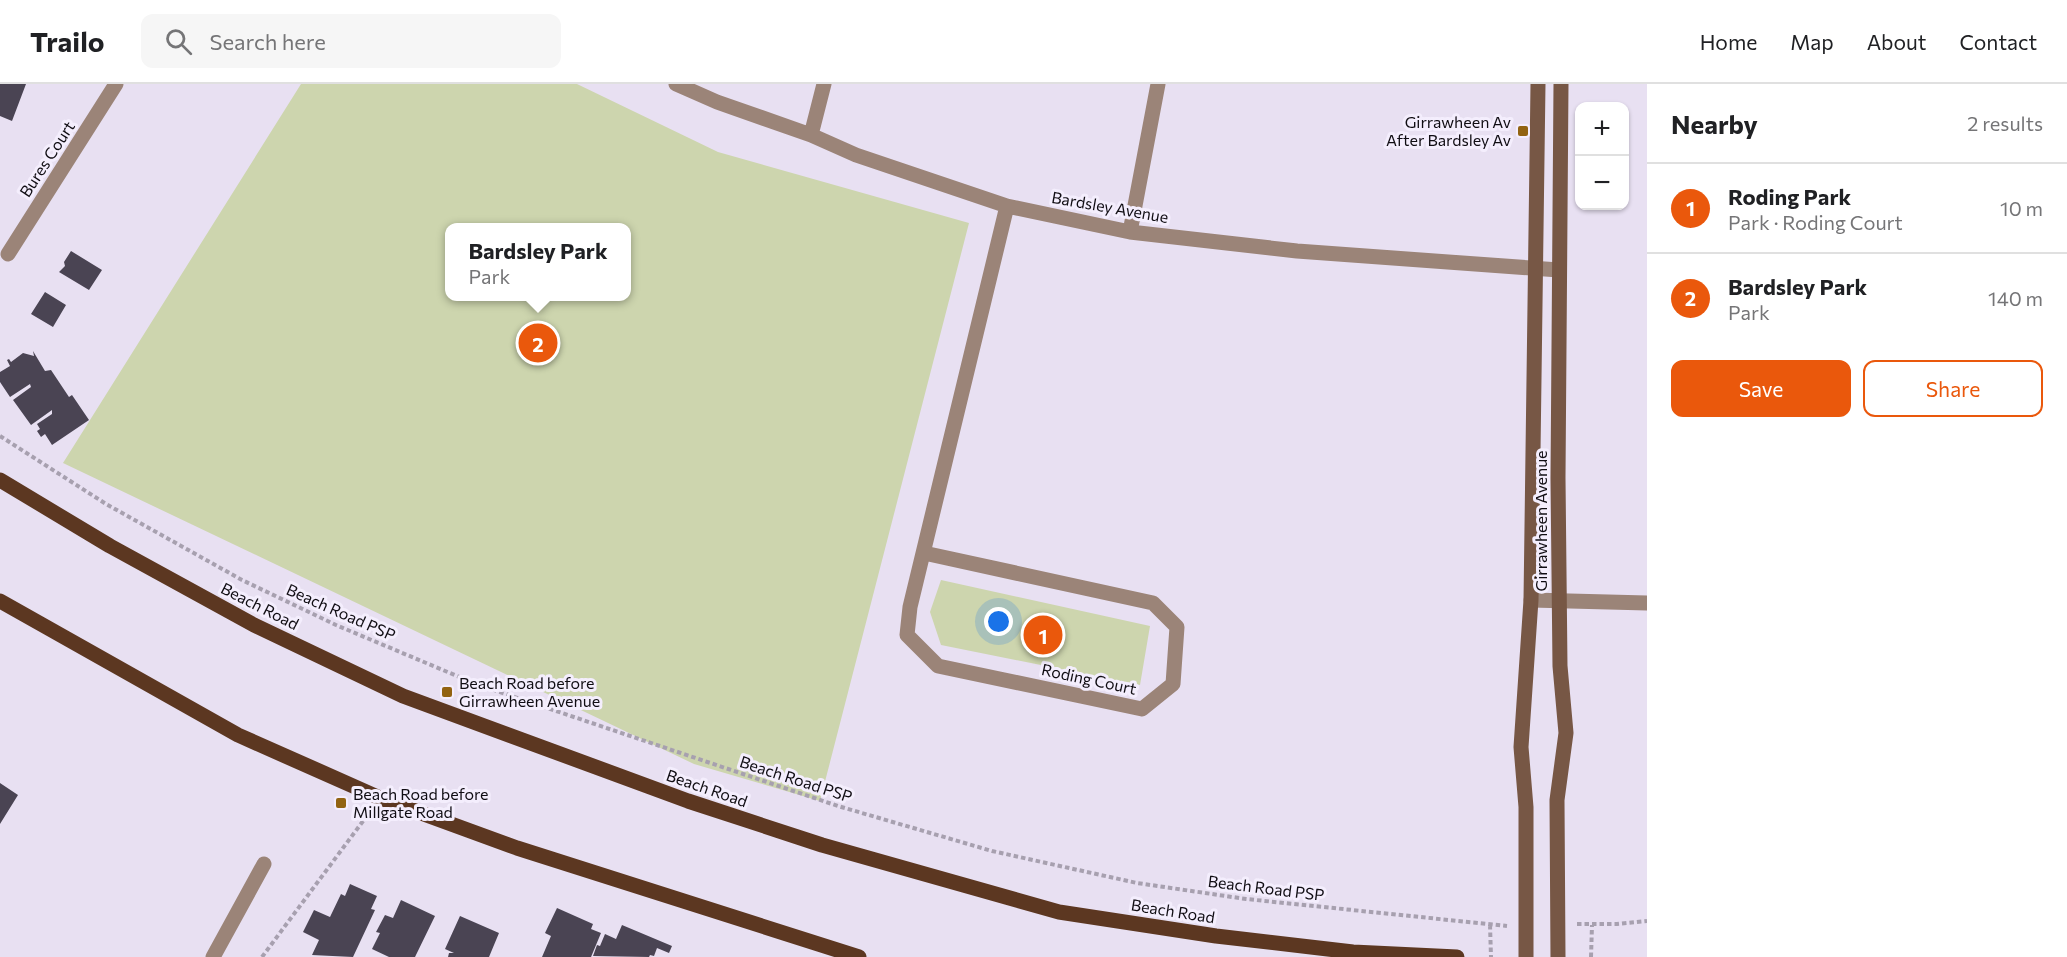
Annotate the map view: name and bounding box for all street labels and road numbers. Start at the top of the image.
street label: Bures Court [15,117,78,200]
street label: Bardsley Avenue [1050,187,1170,226]
street label: Girrawheen Avenue [1531,450,1550,592]
street label: Beach Road [218,578,302,633]
street label: Beach Road PSP [284,579,399,644]
street label: Roding Court [1040,659,1139,698]
street label: Beach Road PSP [738,751,855,806]
street label: Beach Road [664,765,750,810]
street label: Beach Road PSP [1207,871,1325,904]
street label: Beach Road [1130,895,1216,927]

